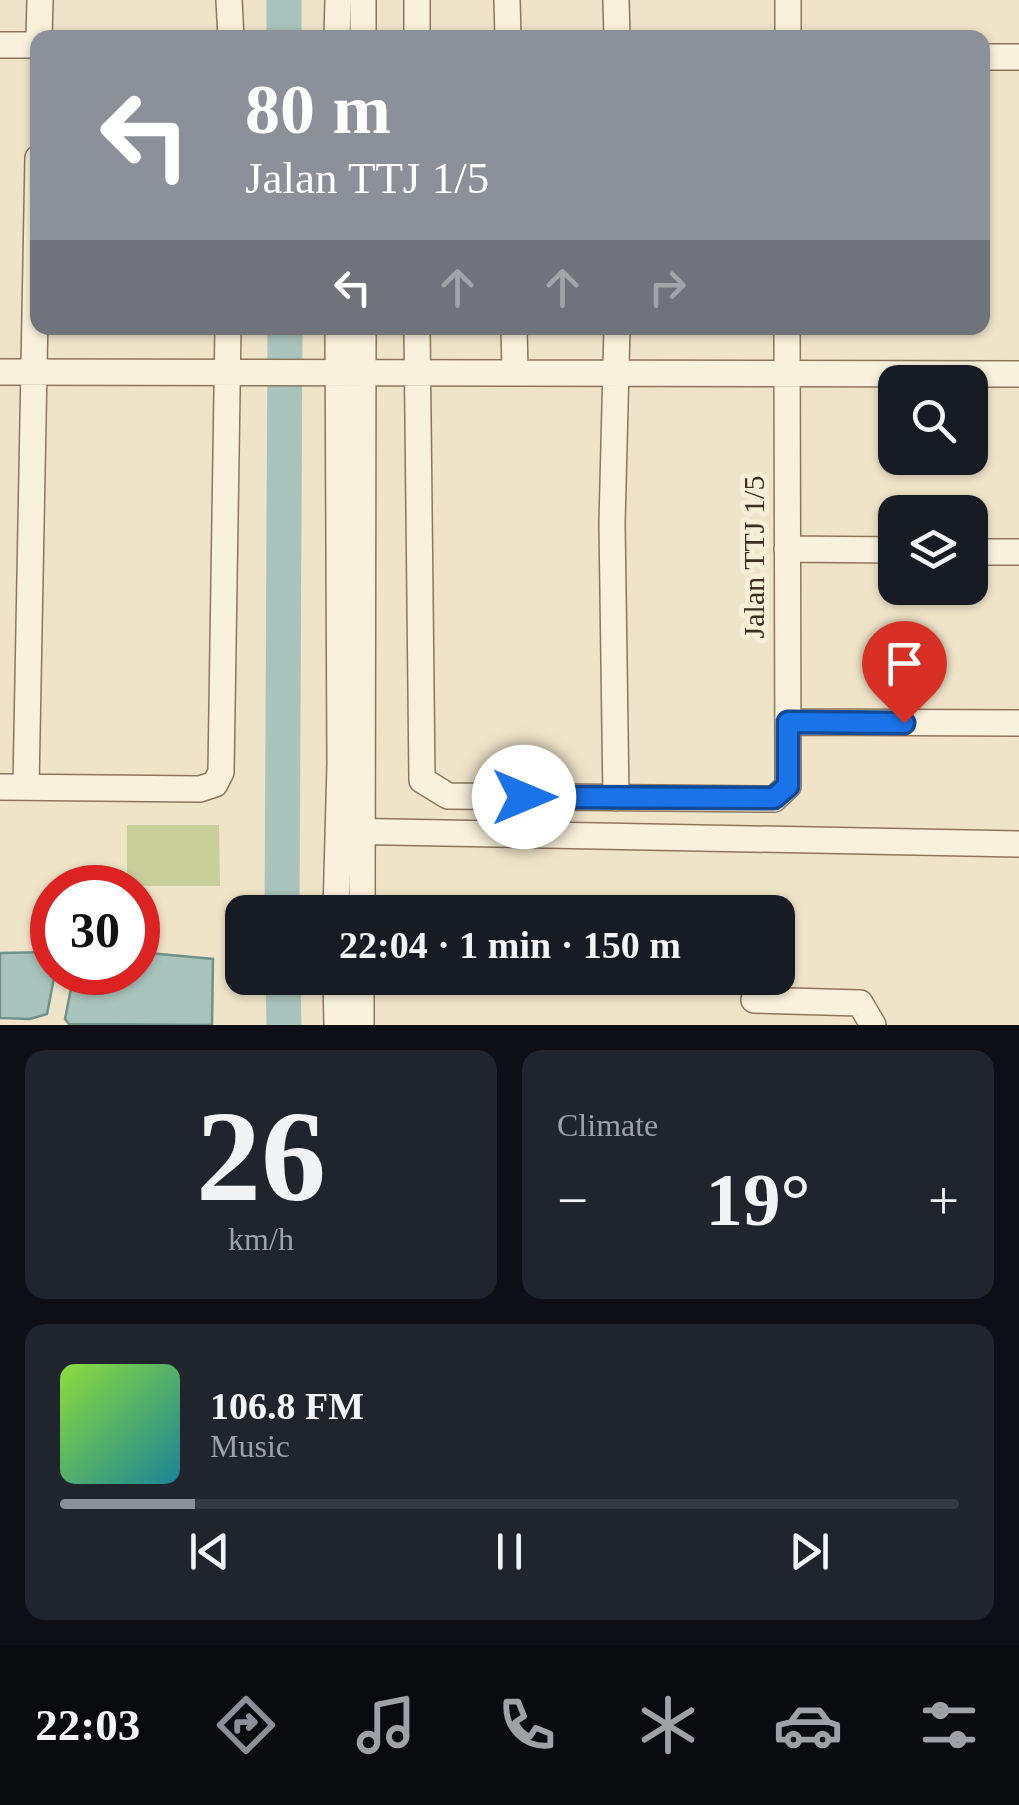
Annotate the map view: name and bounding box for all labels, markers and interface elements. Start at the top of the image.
icon: left [80,70,210,200]
text: 80 m [245,71,391,148]
text: Jalan TTJ 1/5 [245,153,489,203]
icon: left [325,260,380,315]
icon: ahead [430,260,485,315]
icon: ahead [535,260,590,315]
icon: right [640,260,695,315]
map controls [878,365,988,605]
button: search [878,365,988,475]
street label: Jalan TTJ 1/5 [737,476,770,638]
button: layers [878,495,988,605]
pin [862,621,947,724]
icon: arrive [877,636,932,691]
position arrow [472,745,576,849]
speed limit sign: 30 [30,865,160,995]
text: 22:04 · 1 min · 150 m [339,924,681,966]
text: 26 [196,1084,326,1228]
text: Climate [557,1107,658,1143]
text: 19° [706,1158,811,1241]
text: − [557,1170,588,1231]
text: + [928,1170,959,1231]
text: km/h [228,1221,294,1257]
text: 106.8 FM [210,1385,364,1427]
text: Music [210,1428,290,1464]
icon: previous [182,1524,237,1579]
icon: pause [482,1524,537,1579]
icon: next [782,1524,837,1579]
icon: directions [211,1690,281,1760]
icon: music [351,1690,421,1760]
icon: phone [492,1690,562,1760]
icon: climate [633,1690,703,1760]
icon: car [773,1690,843,1760]
icon: filters [914,1690,984,1760]
text: 22:03 [35,1700,140,1750]

